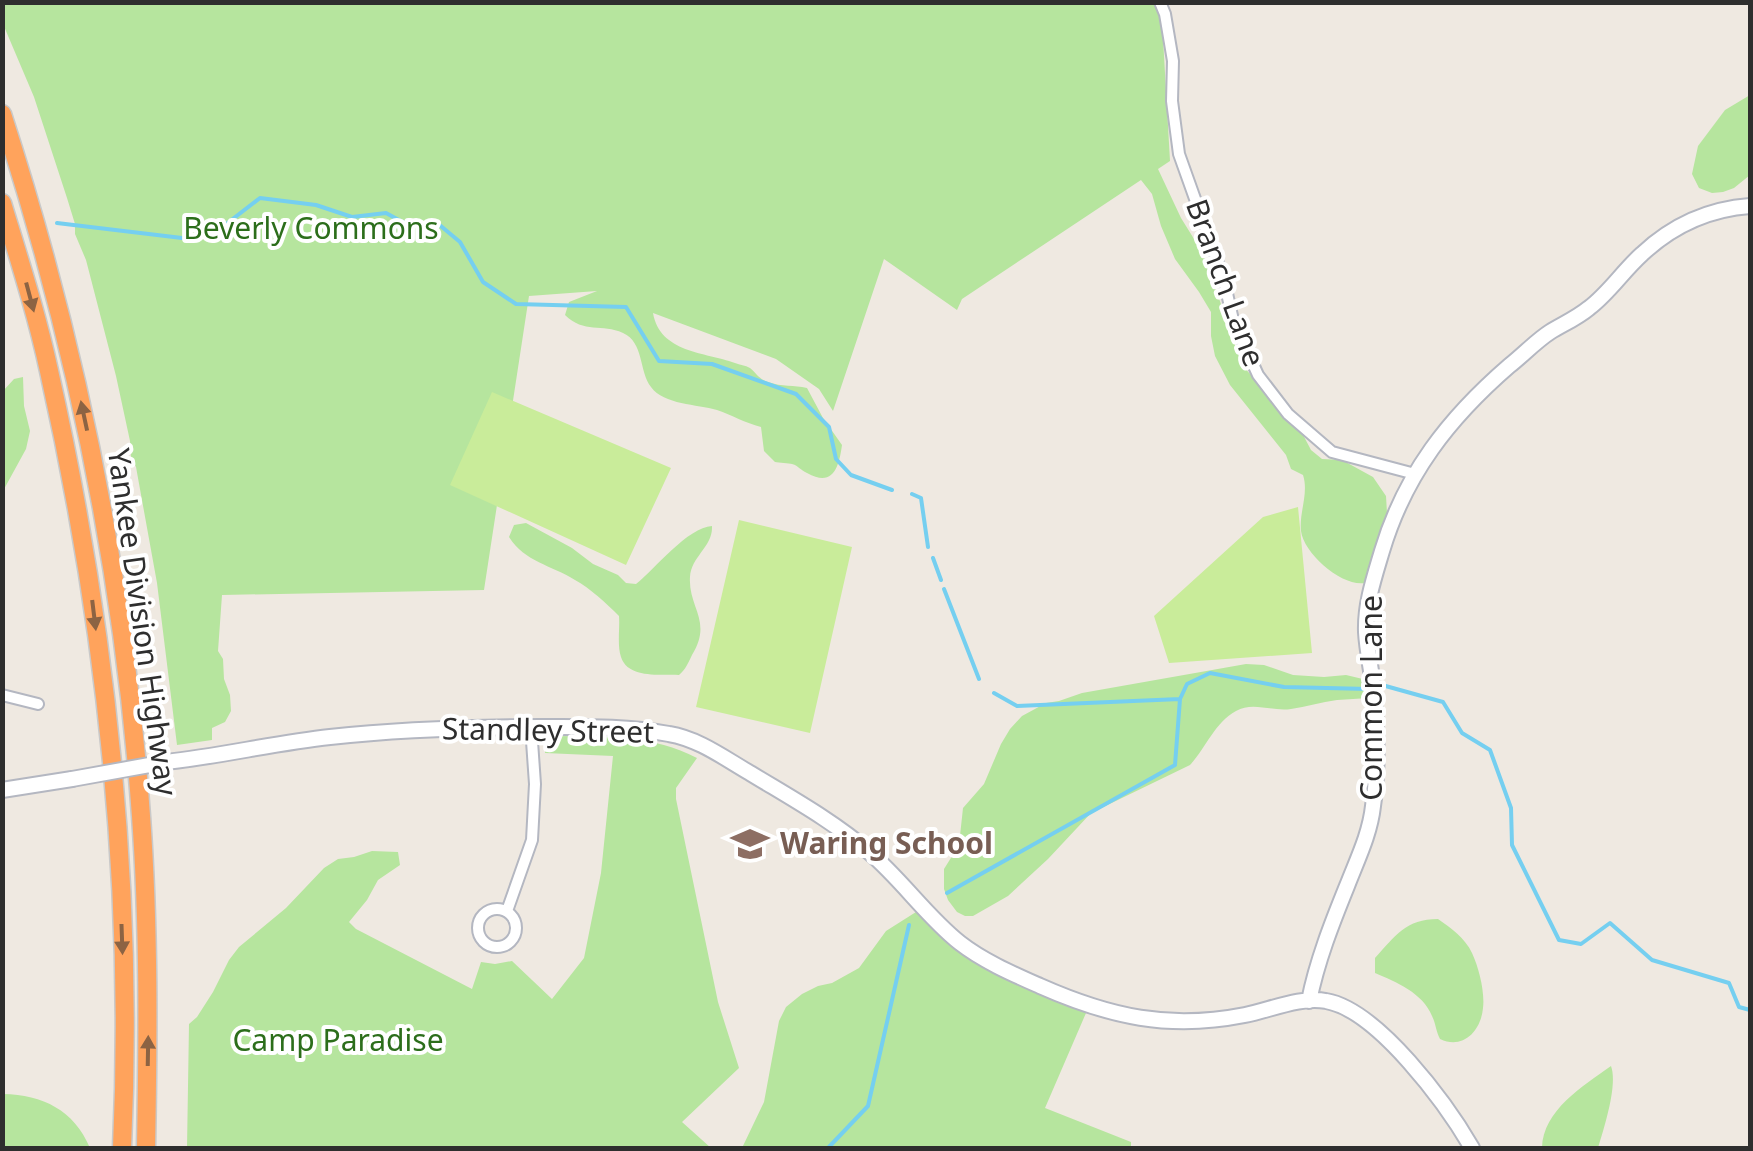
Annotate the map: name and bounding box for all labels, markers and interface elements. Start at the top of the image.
street label: Branch Lane [1177,193,1276,372]
park label: Beverly Commons [183,207,439,248]
one-way arrow [23,282,38,313]
one-way arrow [75,400,91,431]
street label: Yankee Division Highway [99,445,188,799]
street label: Common Lane [1350,595,1391,801]
one-way arrow [86,600,102,631]
street label: Standley Street [442,707,655,752]
place label: Waring School [780,822,993,863]
school or university icon: Waring School [729,823,771,865]
one-way arrow [115,923,131,955]
park label: Camp Paradise [232,1019,444,1060]
one-way arrow [140,1035,156,1067]

